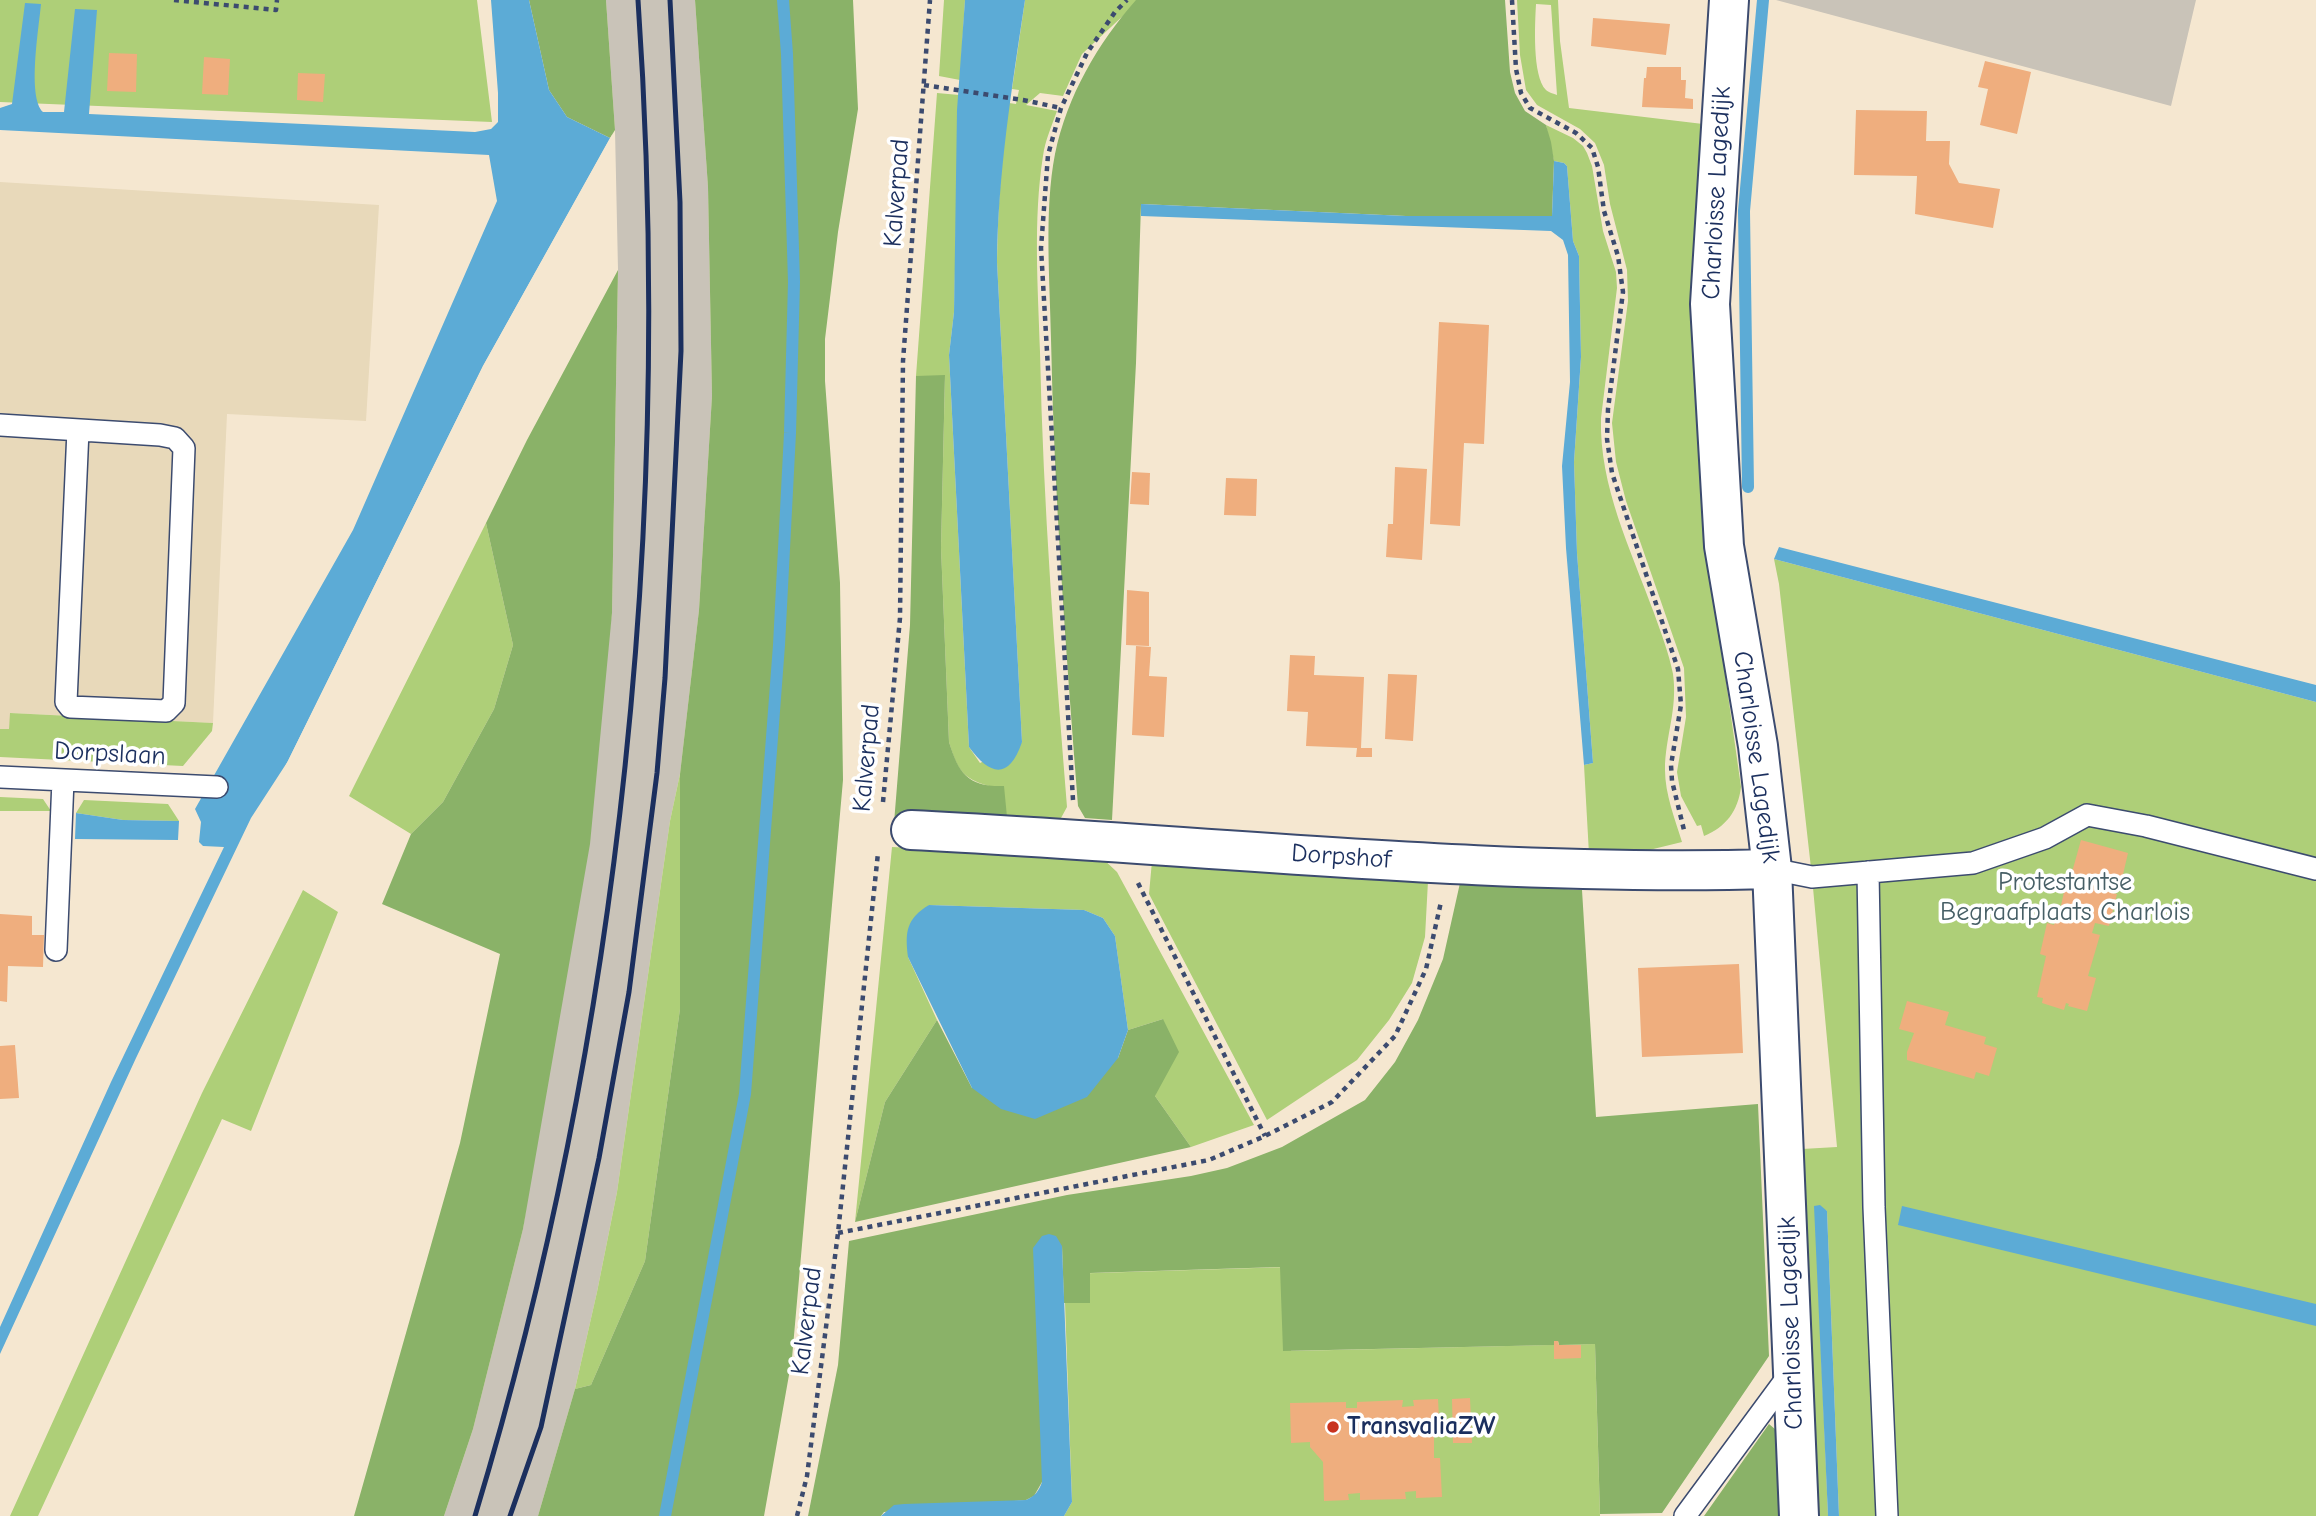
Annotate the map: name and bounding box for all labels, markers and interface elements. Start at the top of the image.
street label: Charloisse Lagedijk [1696,86,1738,300]
street label: Kalverpad [878,138,916,248]
street label: Charloisse Lagedijk [1726,649,1786,865]
street label: Kalverpad [847,703,887,813]
street label: Dorpslaan [53,735,167,773]
street label: Dorpshof [1290,838,1392,876]
park label: Protestantse Begraafplaats Charlois [1940,867,2190,928]
street label: Charloisse Lagedijk [1772,1216,1810,1430]
street label: Kalverpad [785,1265,829,1377]
place label: TransvaliaZW [1347,1411,1495,1443]
marker: TransvaliaZW [1325,1419,1341,1435]

